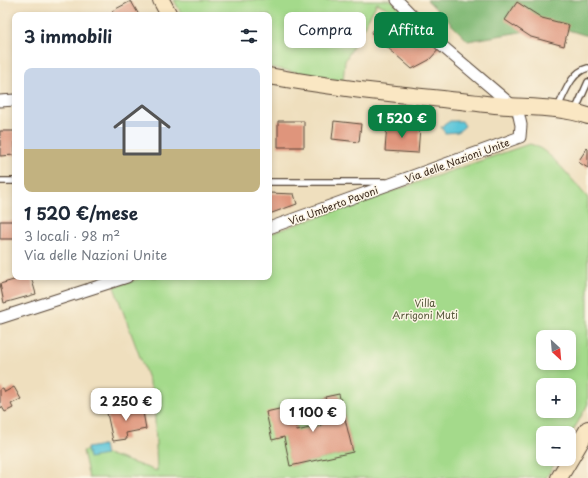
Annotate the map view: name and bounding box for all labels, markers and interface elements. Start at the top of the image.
chip: Compra [284,12,366,48]
chip: Affitta [374,12,448,48]
text: 3 immobili [24,23,112,49]
icon: filters [238,25,260,47]
icon: home [106,94,178,166]
pin: 1 520 € [365,105,439,139]
text: 1 520 € [377,108,427,127]
street label: Via delle Nazioni Unite [403,134,511,186]
street label: Via Umberto Pavoni [286,182,380,228]
text: 1 520 €/mese [24,200,138,226]
text: 3 locali · 98 m² [24,226,120,245]
text: Via delle Nazioni Unite [24,245,167,264]
park label: Villa Arrigoni Muti [392,295,458,322]
north arrow [536,330,576,370]
map controls [536,330,576,466]
button: + [536,378,576,418]
pin: 2 250 € [89,388,163,422]
text: 2 250 € [100,391,152,410]
pin: 1 100 € [276,399,350,433]
text: 1 100 € [289,402,337,421]
button: − [536,426,576,466]

